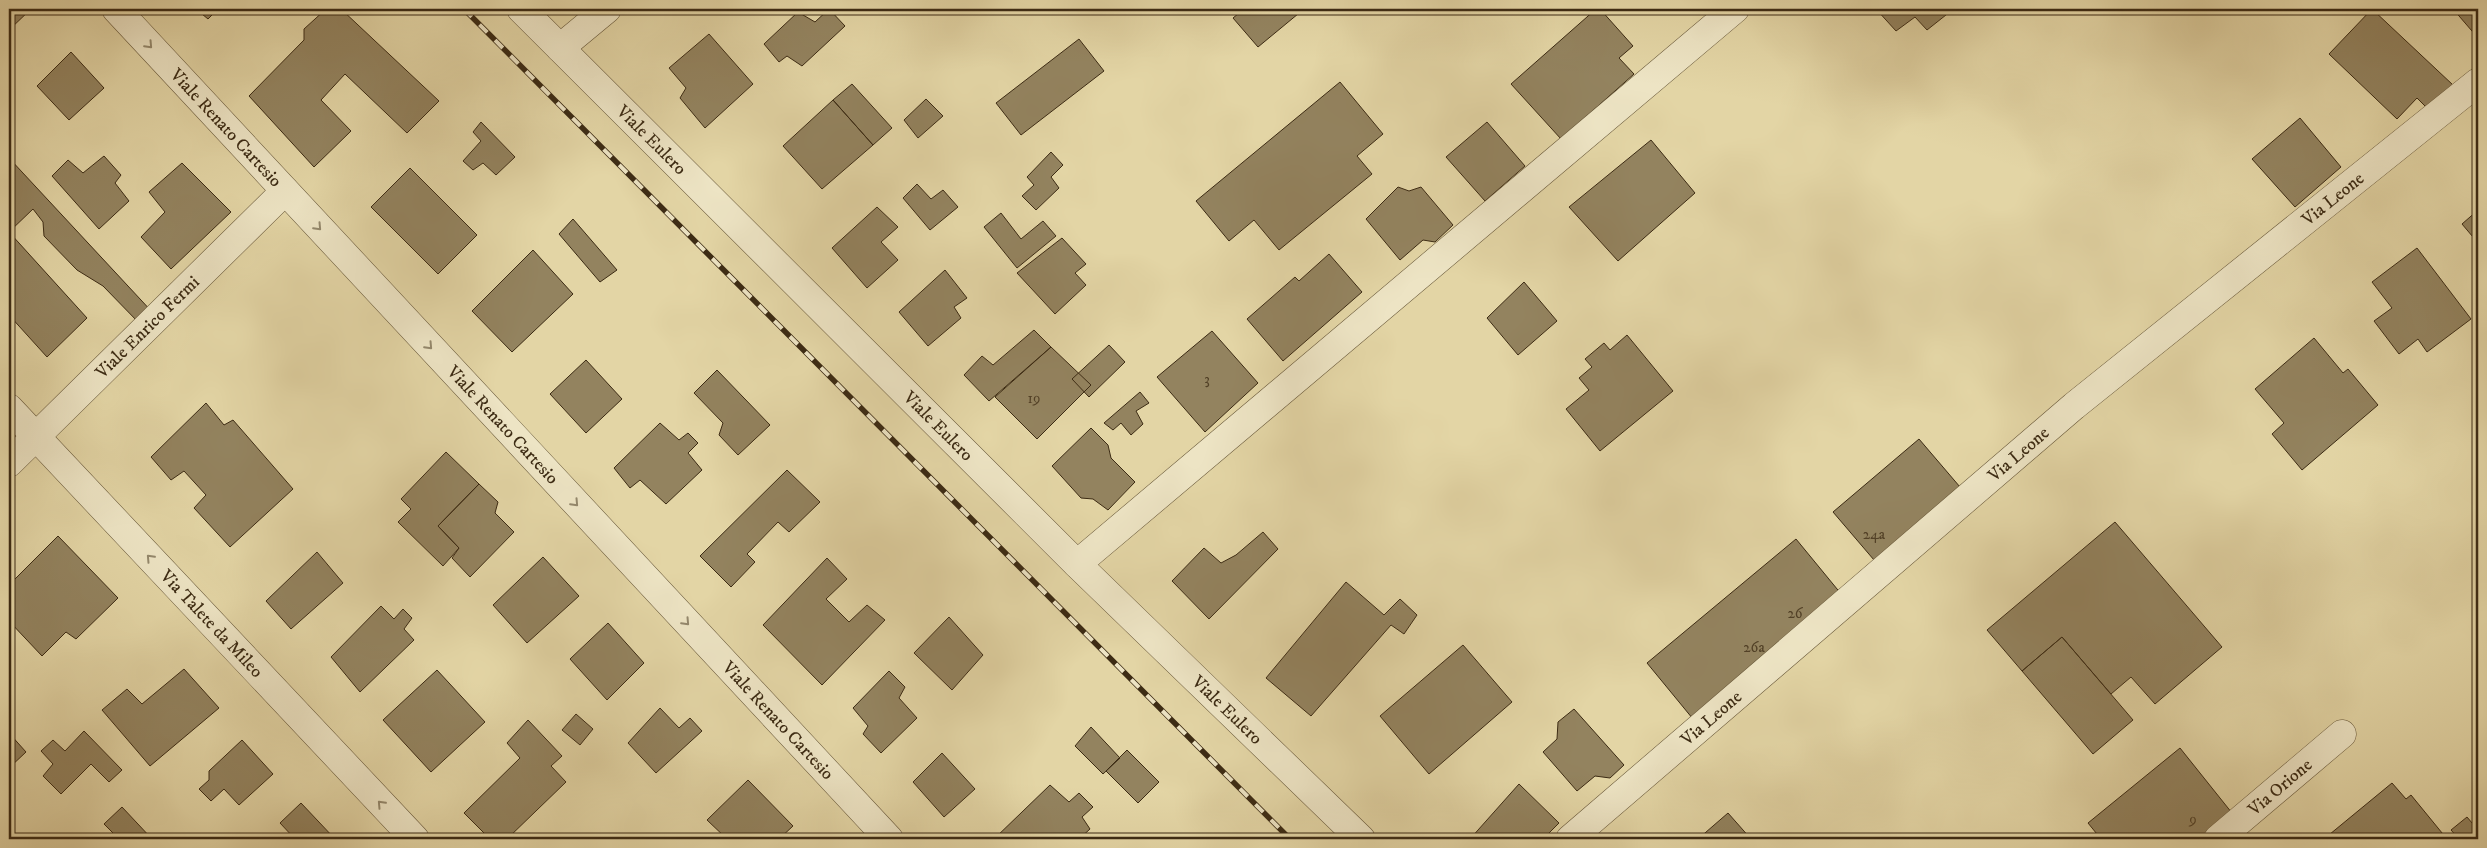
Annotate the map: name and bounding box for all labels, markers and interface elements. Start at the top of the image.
one-way arrow [143,39,152,48]
street label: Viale Renato Cartesio [164,64,286,192]
street label: Viale Eulero [611,100,691,180]
street label: Via Leone [2297,168,2369,232]
one-way arrow [312,221,321,230]
street label: Viale Enrico Fermi [91,272,204,384]
one-way arrow [423,340,432,349]
street label: Viale Renato Cartesio [441,361,563,489]
house number: 3 [1204,370,1210,389]
street label: Viale Eulero [898,386,978,466]
house number: 19 [1028,389,1040,408]
street label: Via Leone [1983,422,2054,488]
one-way arrow [569,497,578,506]
house number: 24a [1863,525,1886,544]
one-way arrow [147,555,156,564]
street label: Via Talete da Mileo [154,565,267,683]
house number: 26 [1787,604,1804,623]
one-way arrow [680,616,689,625]
house number: 26a [1743,638,1765,657]
street label: Viale Renato Cartesio [716,656,838,785]
street label: Viale Eulero [1186,670,1267,750]
street label: Via Leone [1676,686,1747,751]
street label: Via Orione [2243,754,2317,821]
one-way arrow [378,800,387,809]
house number: 9 [2188,810,2197,829]

